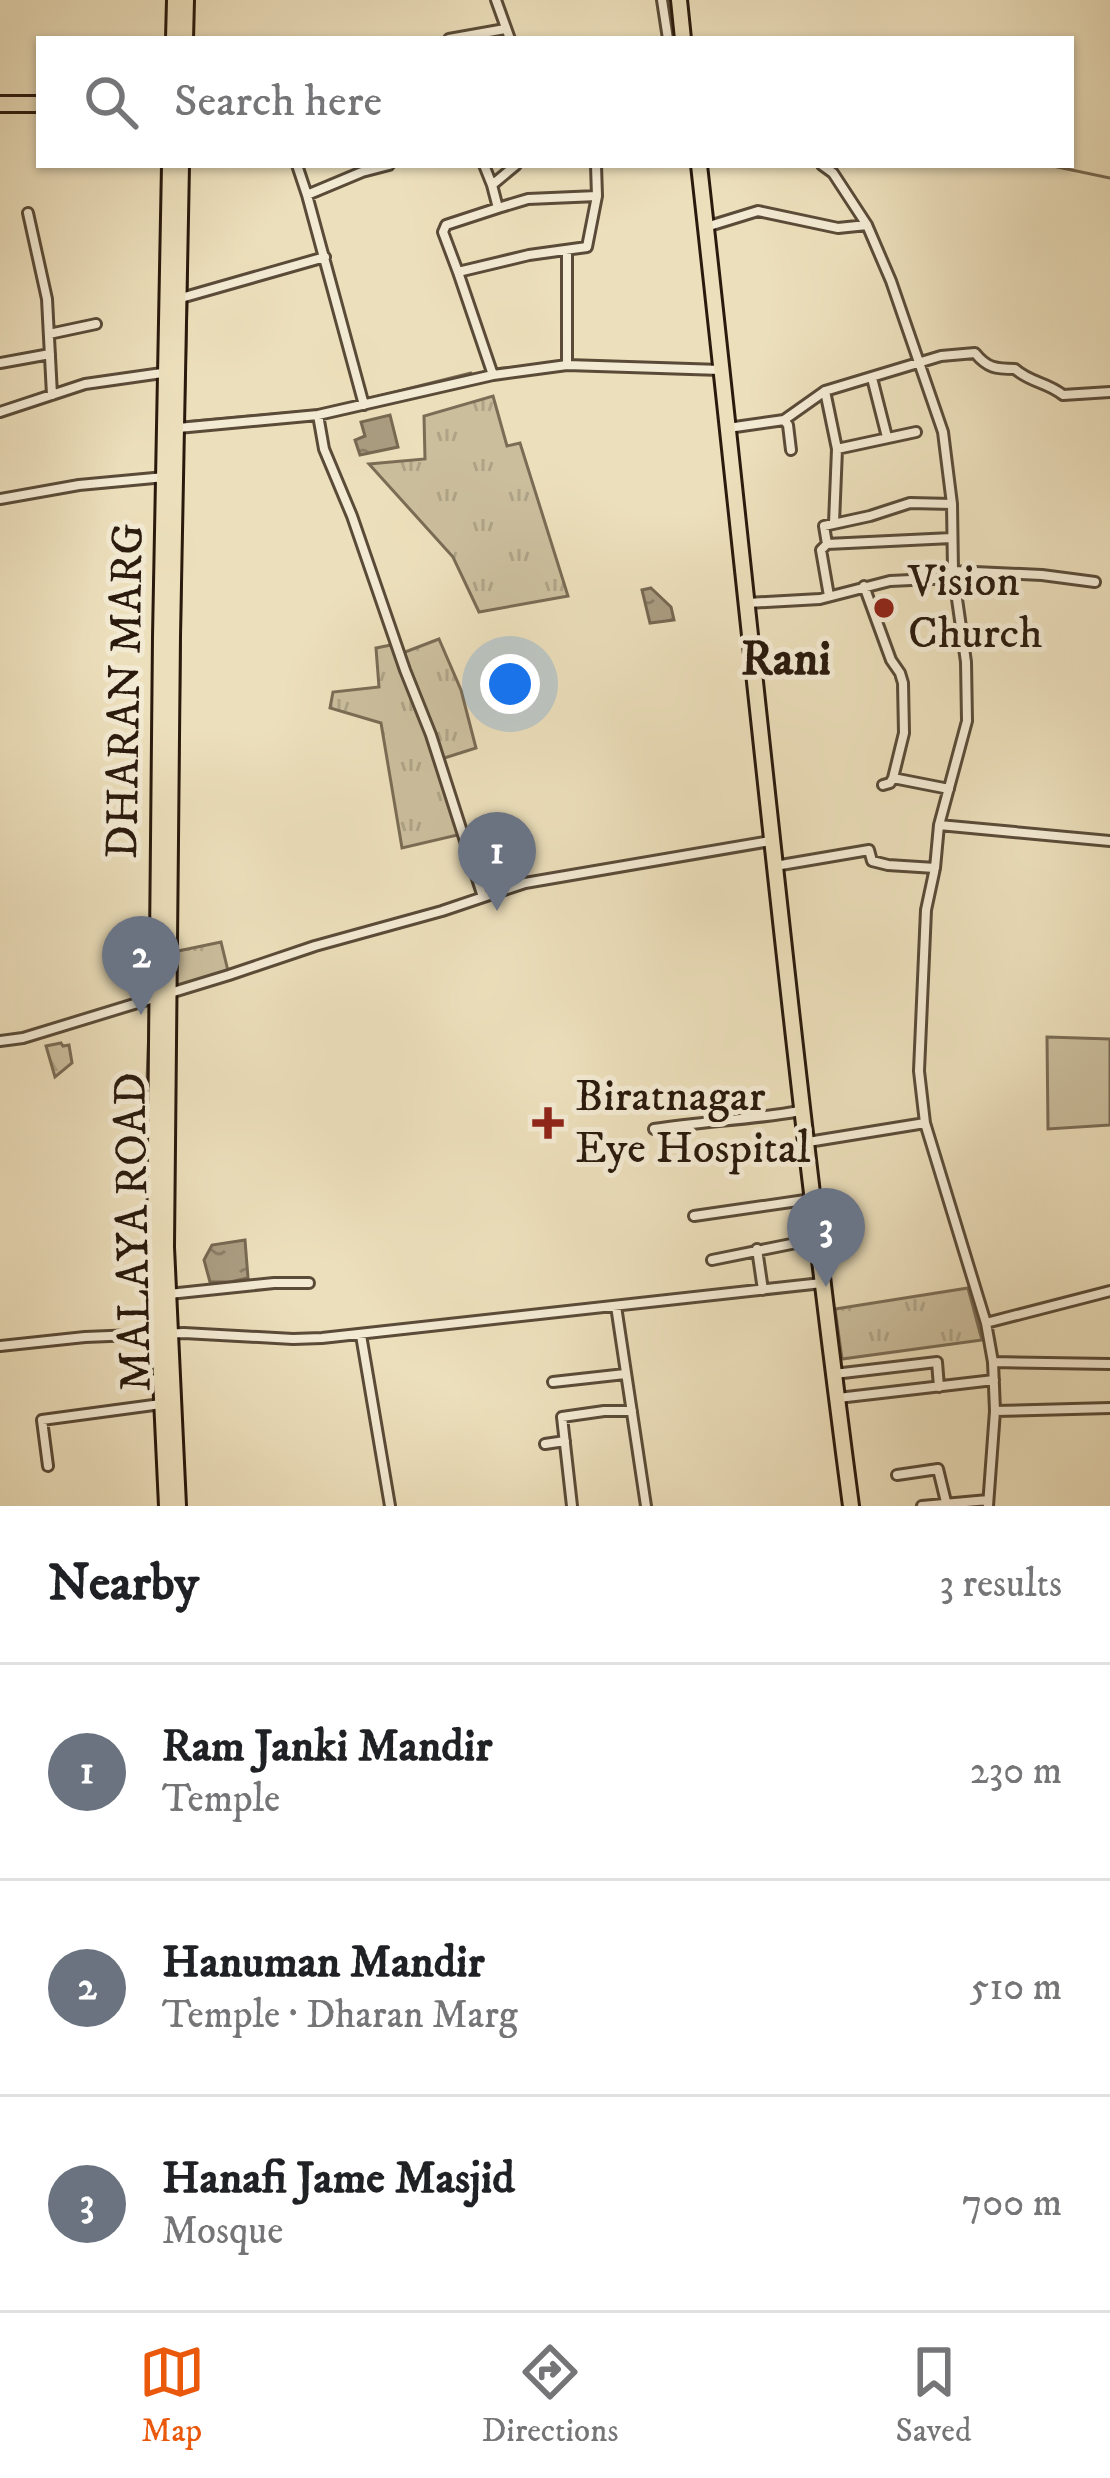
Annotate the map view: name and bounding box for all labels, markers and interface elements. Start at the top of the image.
search box [36,36,1074,168]
icon: search [78,69,144,135]
text: Search here [174,74,382,130]
street label: DHARAN MARG [95,523,157,859]
place label: Vision Church [907,554,1043,662]
marker: Vision Church [871,595,897,621]
district label: Rani [741,630,831,690]
your location [480,654,540,714]
pin: 1 [458,812,536,911]
pin: 2 [102,916,180,1015]
place label: Biratnagar Eye Hospital [575,1069,811,1177]
street label: MALAYA ROAD [103,1072,165,1392]
marker: Biratnagar Eye Hospital [532,1107,564,1139]
pin: 3 [787,1188,865,1287]
text: Nearby [48,1552,199,1616]
text: 3 results [939,1560,1062,1609]
text: Ram Janki Mandir [162,1719,492,1775]
text: 1 [80,1747,94,1796]
text: 230 m [970,1747,1062,1796]
text: Temple [162,1775,280,1824]
text: Hanuman Mandir [162,1935,484,1991]
text: 2 [77,1963,97,2012]
text: 510 m [970,1963,1062,2012]
text: Temple · Dharan Marg [162,1991,518,2040]
text: Hanafi Jame Masjid [162,2151,515,2207]
text: 3 [80,2179,94,2228]
text: 700 m [962,2179,1062,2228]
text: Mosque [162,2207,283,2256]
tab: Map [139,2339,205,2452]
tab: Directions [482,2339,618,2452]
tab: Saved [896,2339,971,2452]

